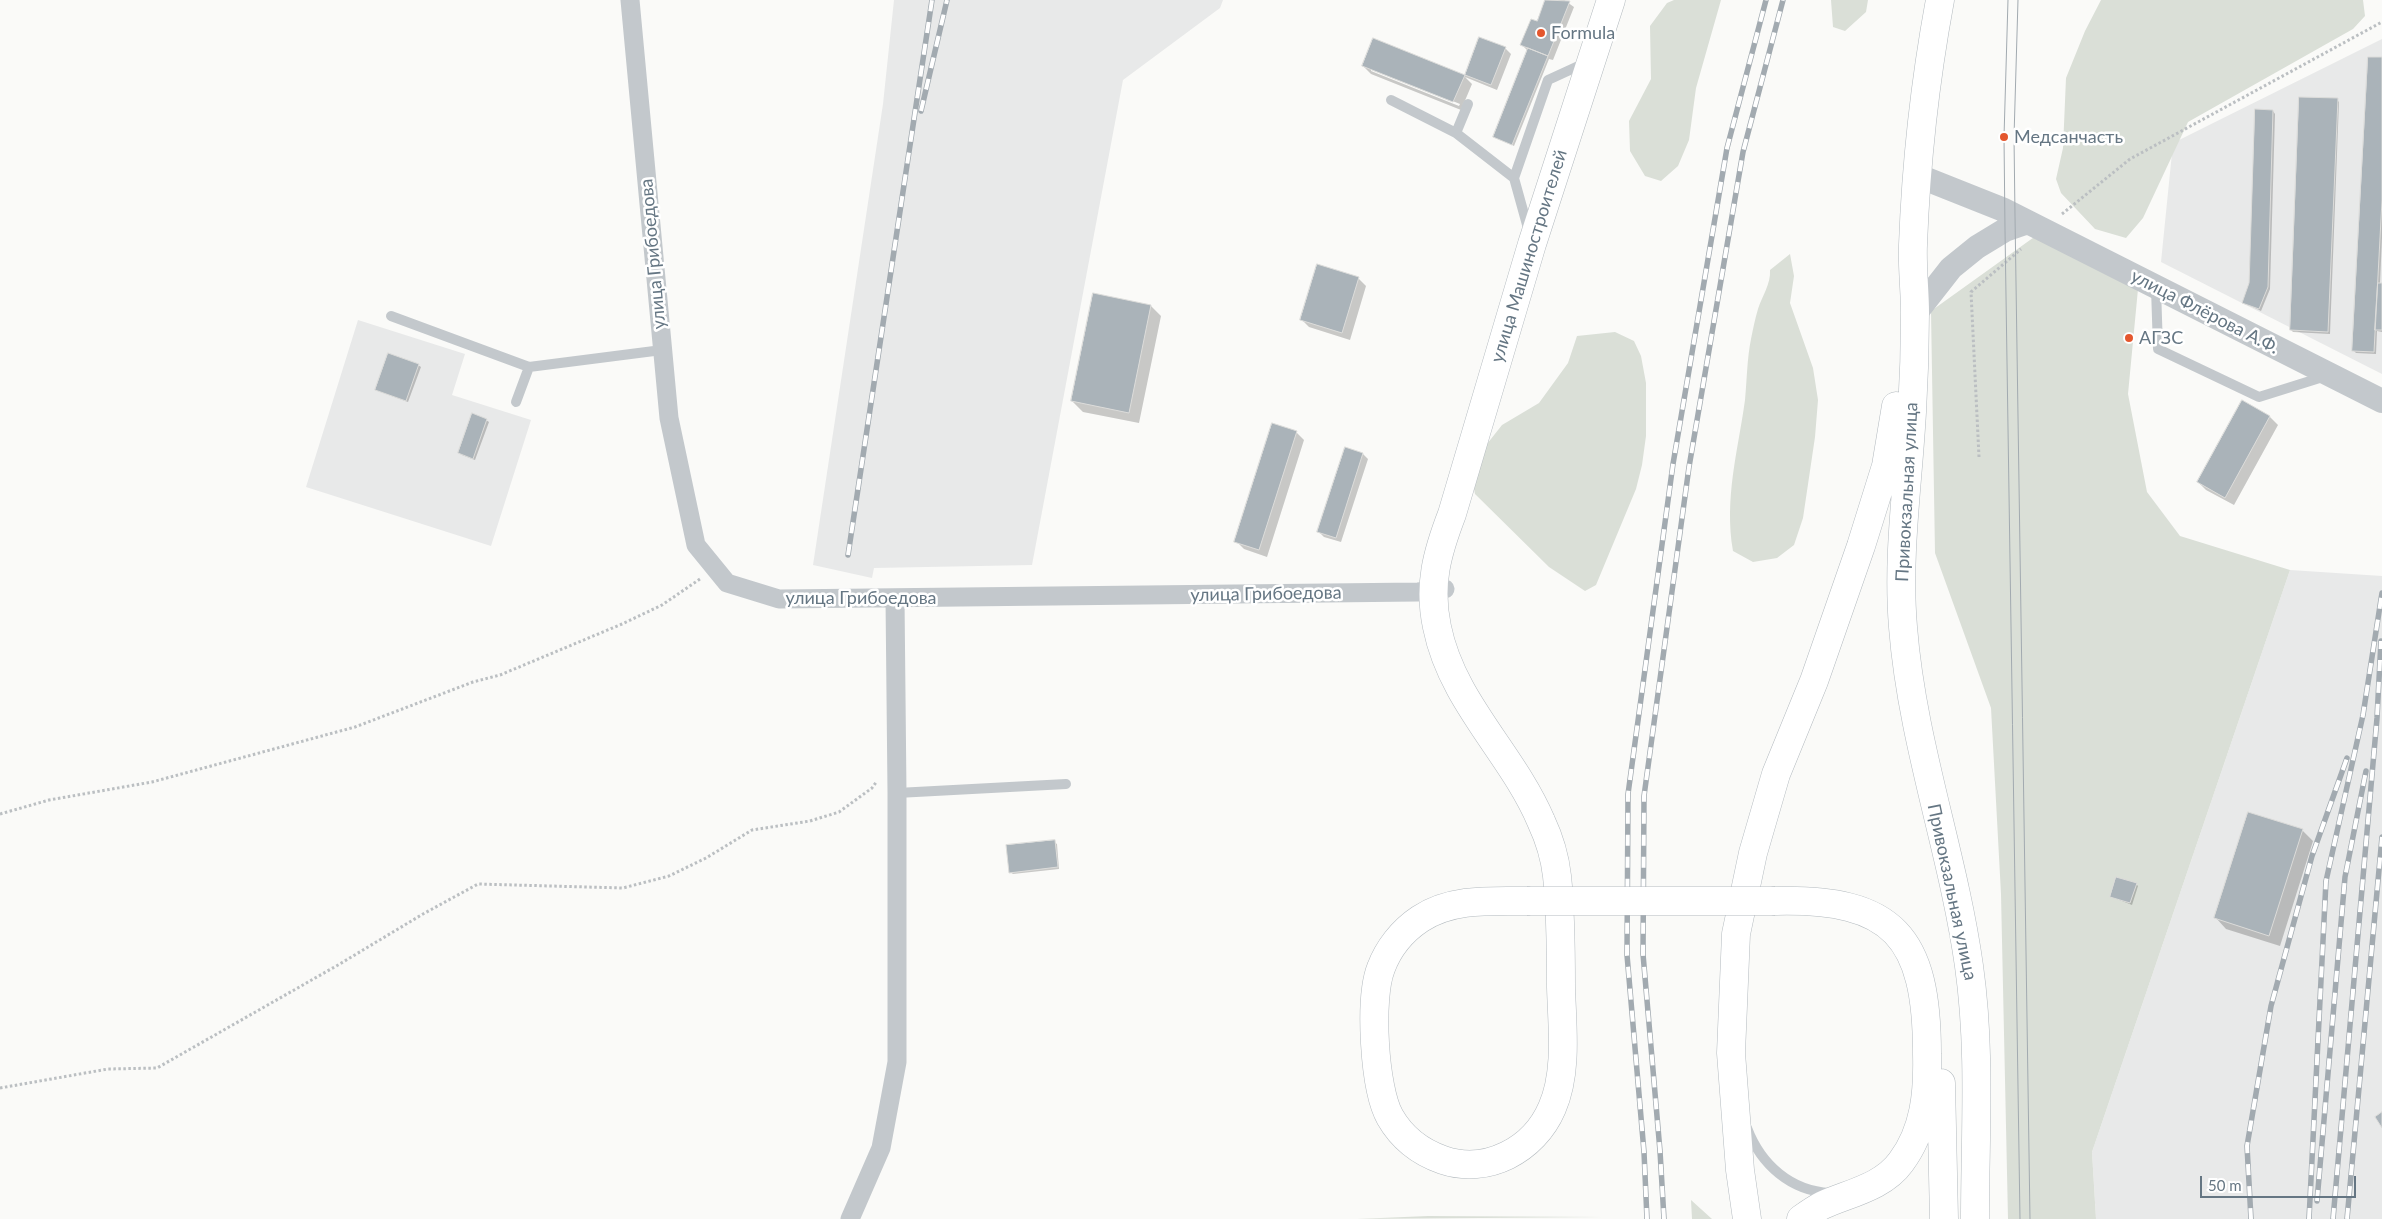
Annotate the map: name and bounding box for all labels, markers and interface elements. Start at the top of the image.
place label: Formula [1551,22,1615,44]
marker: Formula [1535,27,1547,39]
place label: Медсанчасть [2014,126,2123,148]
marker: Медсанчасть [1998,131,2010,143]
street label: улица Машиностроителей [1486,147,1572,365]
street label: улица Грибоедова [636,178,670,330]
street label: улица Флёрова А.Ф. [2127,265,2283,359]
place label: АГЗС [2139,327,2183,349]
marker: АГЗС [2123,332,2135,344]
street label: Привокзальная улица [1892,402,1922,582]
street label: улица Грибоедова [1190,582,1342,606]
street label: улица Грибоедова [785,587,937,609]
street label: Привокзальная улица [1923,802,1981,982]
scale bar [2202,1166,2358,1198]
text: 50 m [2208,1176,2242,1194]

